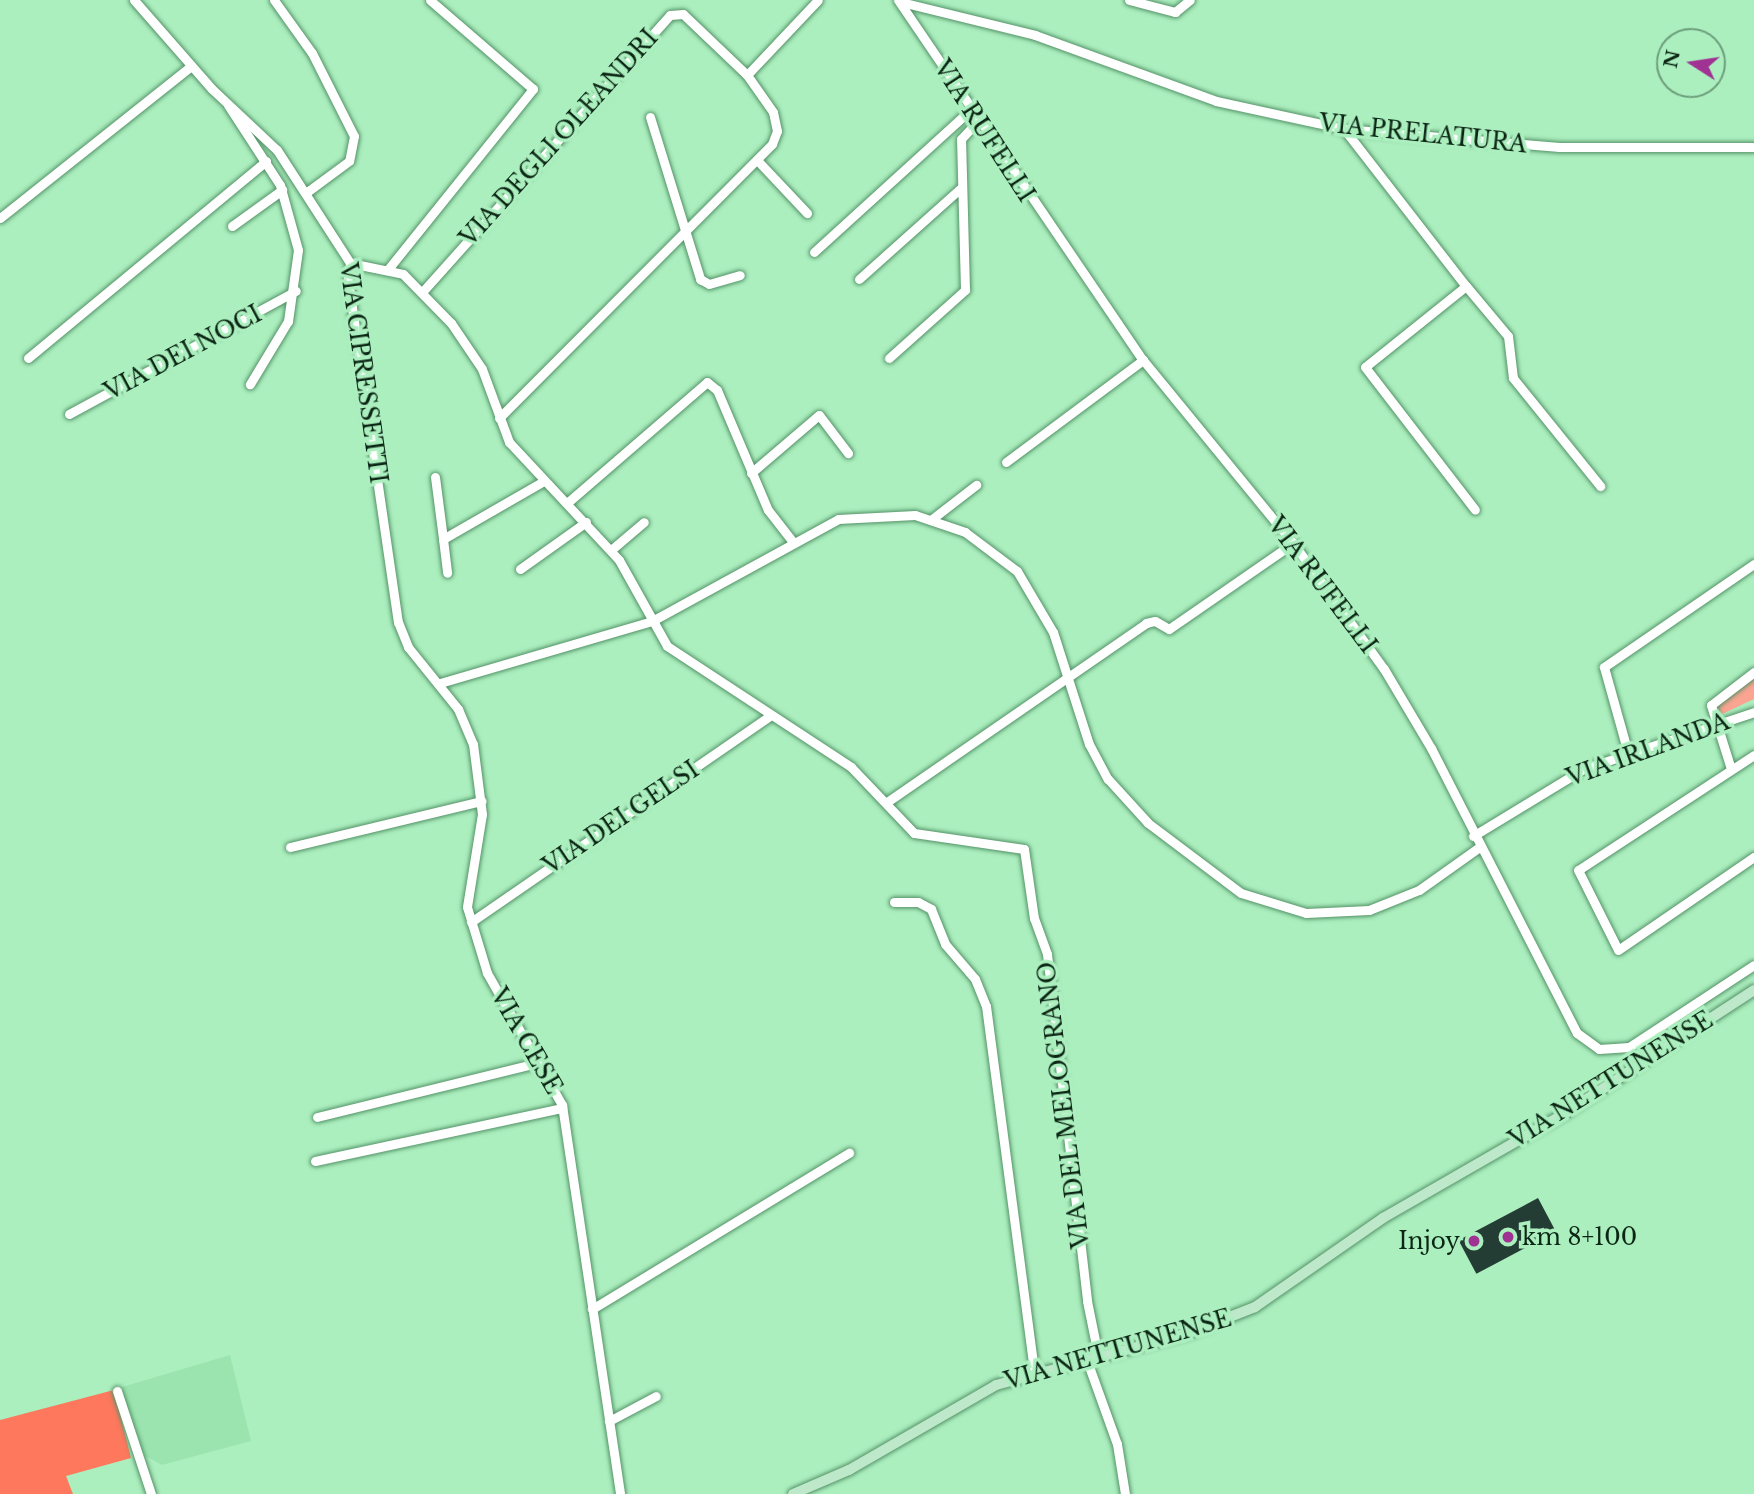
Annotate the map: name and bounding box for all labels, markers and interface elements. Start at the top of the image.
street label: VIA DEGLI OLEANDRI [454,24,664,252]
north arrow [1656,28,1726,98]
text: N [1659,48,1685,70]
street label: VIA RUFELLI [928,55,1040,207]
street label: VIA PRELATURA [1317,109,1529,159]
street label: VIA CIPRESSETTI [334,260,392,486]
street label: VIA DEI NOCI [99,300,267,406]
street label: VIA RUFELLI [1261,511,1383,659]
street label: VIA IRLANDA [1562,708,1734,792]
street label: VIA DEI GELSI [538,755,704,881]
street label: VIA DEL MELOGRANO [1033,959,1095,1251]
street label: VIA CESE [484,983,568,1099]
street label: VIA NETTUNENSE [1504,1006,1718,1154]
place label: km 8+100 [1522,1223,1637,1251]
place label: Injoy [1398,1227,1460,1255]
marker: km 8+100 [1500,1229,1516,1245]
marker: Injoy [1466,1233,1482,1249]
street label: VIA NETTUNENSE [1001,1304,1235,1396]

